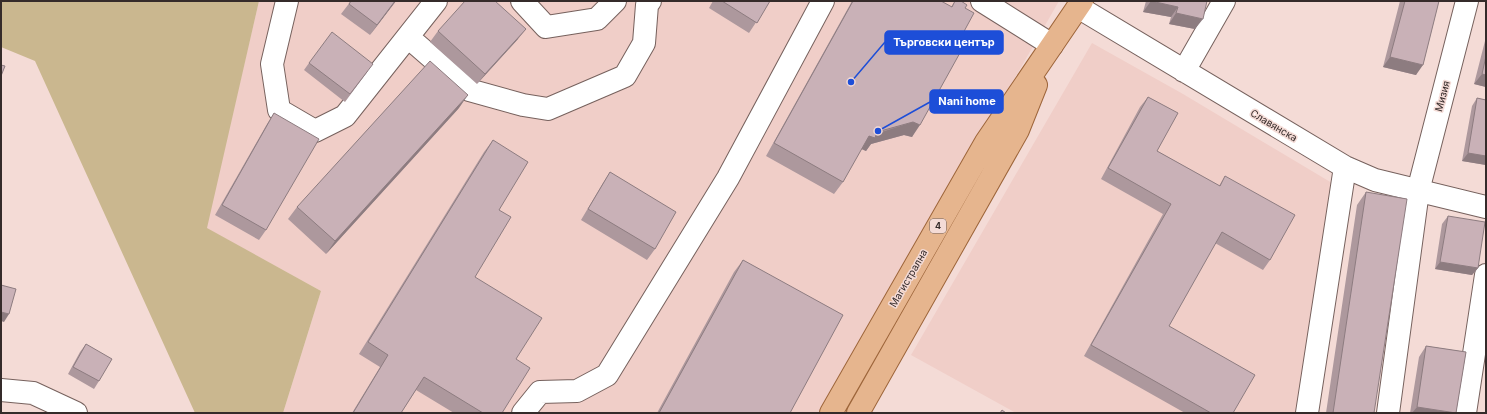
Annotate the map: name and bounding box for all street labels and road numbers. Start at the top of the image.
street label: Мизия [1432,79,1452,113]
street label: Славянска [1248,106,1300,144]
road number: 4 [930,219,946,233]
street label: Магистрална [887,247,929,309]

